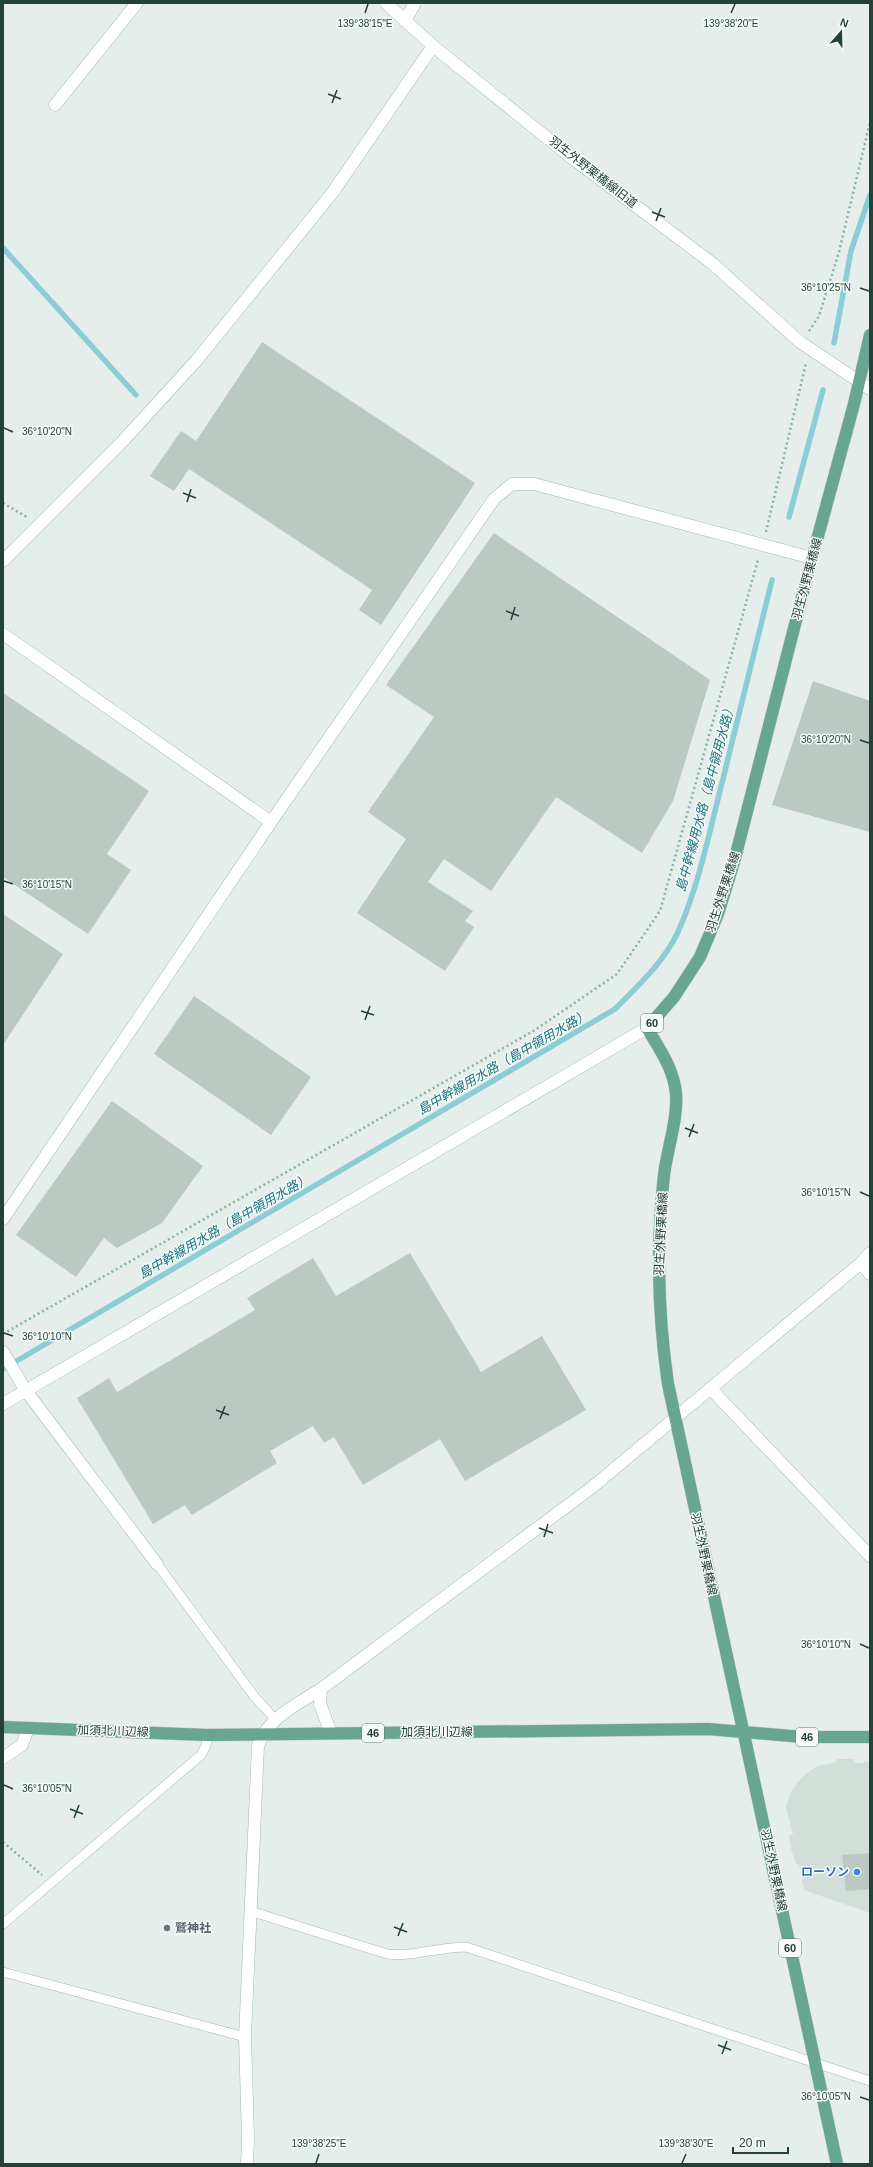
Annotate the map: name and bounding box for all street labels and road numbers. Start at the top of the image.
street label: 羽生外野栗橋線旧道 [546,133,640,211]
street label: 羽生外野栗橋線 [789,537,825,621]
street label: 羽生外野栗橋線 [703,850,743,934]
road number: 60 [641,1014,663,1032]
street label: 羽生外野栗橋線 [652,1192,670,1276]
street label: 羽生外野栗橋線 [688,1511,720,1597]
street label: 加須北川辺線 [77,1723,149,1739]
road number: 46 [362,1724,384,1742]
street label: 加須北川辺線 [401,1725,473,1739]
road number: 46 [796,1728,818,1746]
street label: 羽生外野栗橋線 [758,1827,790,1913]
road number: 60 [779,1939,801,1957]

